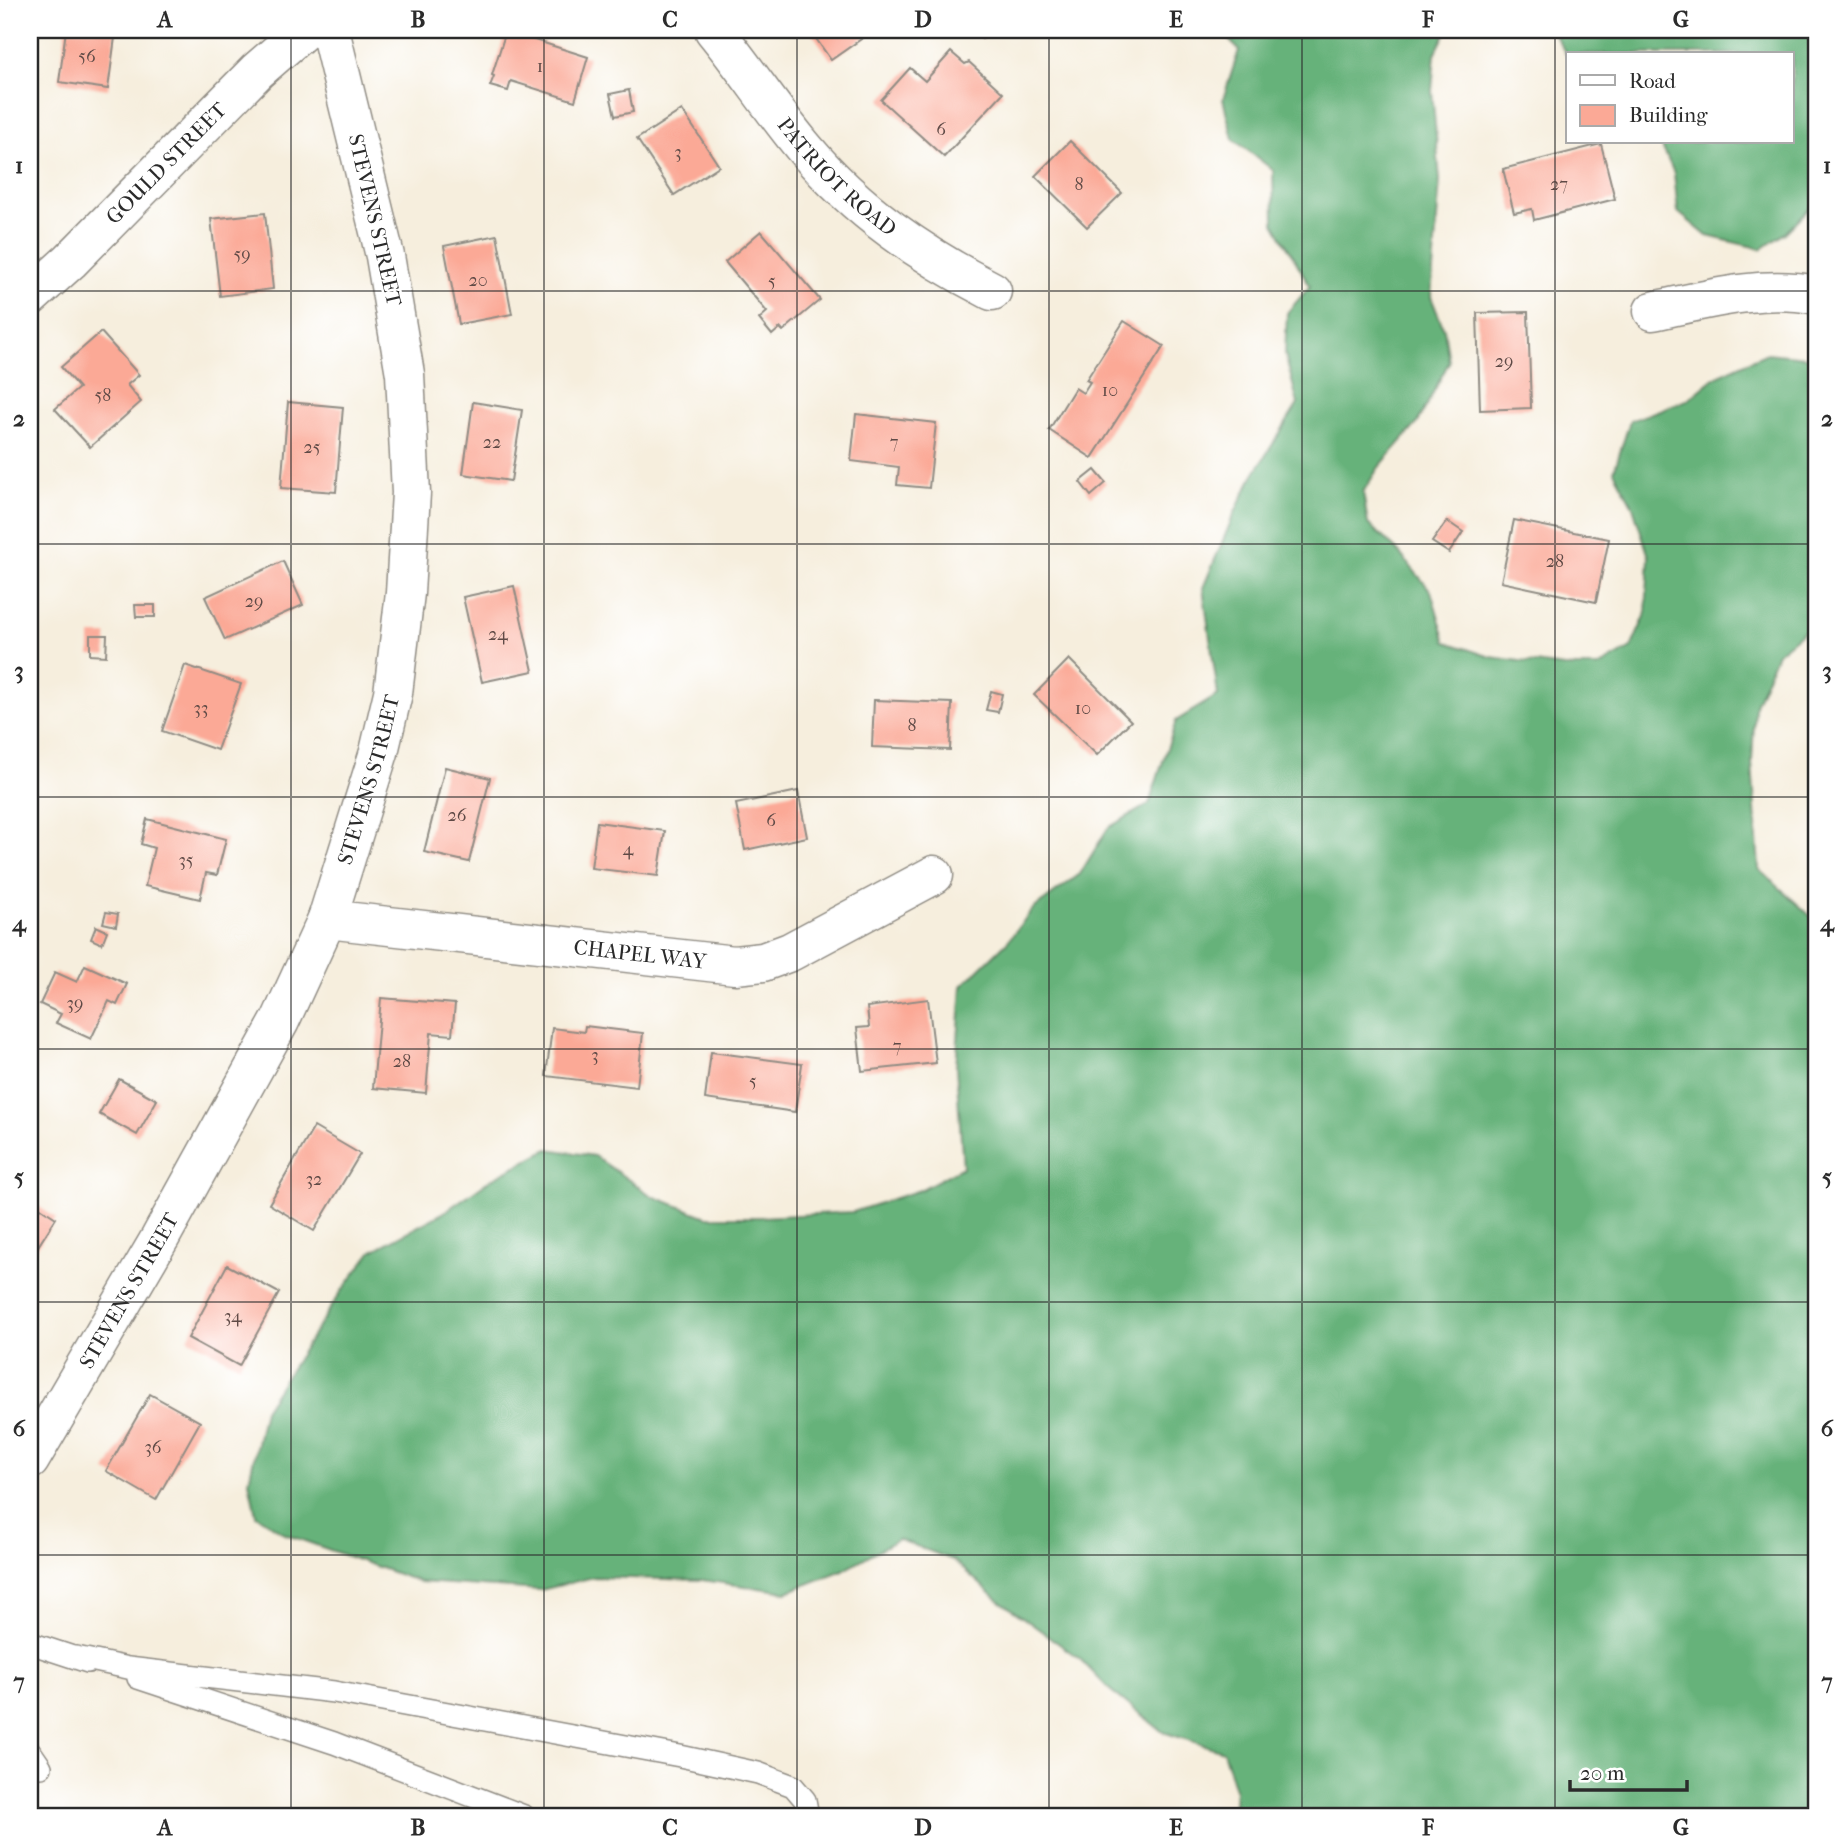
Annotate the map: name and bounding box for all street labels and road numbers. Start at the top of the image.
street label: GOULD STREET [101,97,232,229]
street label: PATRIOT ROAD [772,113,901,241]
street label: STEVENS STREET [344,132,407,309]
street label: STEVENS STREET [333,692,404,868]
street label: CHAPEL WAY [572,935,708,974]
street label: STEVENS STREET [74,1208,184,1373]

